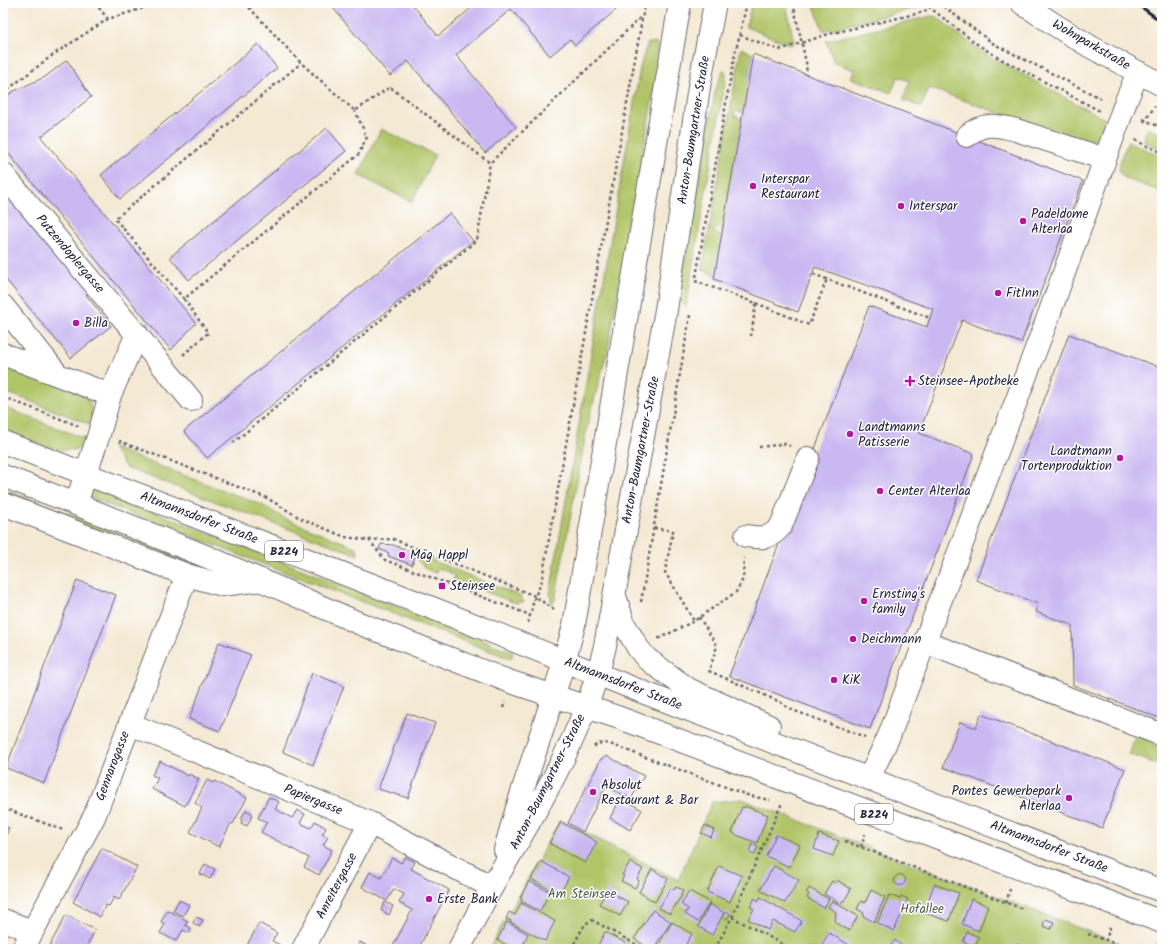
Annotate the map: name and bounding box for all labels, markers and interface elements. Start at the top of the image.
street label: Wohnparkstraße [1048,14,1134,76]
street label: Anton-Baumgartner-Straße [672,54,716,206]
place label: Interspar Restaurant [761,169,821,205]
marker: Interspar Restaurant [748,181,758,191]
place label: Interspar [909,196,958,217]
marker: Interspar [896,201,906,211]
place label: Padeldome Alterlaa [1031,204,1088,240]
street label: Putzendoplergasse [30,210,110,298]
marker: Padeldome Alterlaa [1018,216,1028,226]
place label: FitInn [1006,283,1039,304]
marker: FitInn [993,288,1003,298]
place label: Billa [84,313,108,334]
marker: Billa [71,318,81,328]
place label: Steinsee-Apotheke [918,371,1019,392]
street label: Anton-Baumgartner-Straße [616,374,666,526]
marker: Steinsee-Apotheke [905,376,915,386]
place label: Landtmanns Patisserie [858,417,926,453]
marker: Landtmanns Patisserie [845,429,855,439]
place label: Landtmann Tortenproduktion [1021,441,1112,477]
marker: Landtmann Tortenproduktion [1115,453,1125,463]
place label: Center Alterlaa [888,481,971,502]
street label: Altmannsdorfer Straße [137,486,261,550]
marker: Center Alterlaa [875,486,885,496]
road number: B224 [265,541,303,561]
place label: Mäg Happl [410,545,468,566]
marker: Mäg Happl [397,550,407,560]
place label: Steinsee [450,576,495,597]
marker: Steinsee [437,581,447,591]
place label: Ernsting's family [872,584,925,620]
marker: Ernsting's family [859,596,869,606]
place label: Deichmann [861,629,921,650]
marker: Deichmann [848,634,858,644]
street label: Altmannsdorfer Straße [561,652,685,716]
place label: KiK [842,670,861,691]
marker: KiK [829,675,839,685]
street label: Anton-Baumgartner-Straße [505,710,591,854]
street label: Gennarogasse [90,728,136,804]
place label: Absolut Restaurant & Bar [601,775,699,811]
street label: Papiergasse [280,779,346,821]
place label: Pontes Gewerbepark Alterlaa [951,781,1062,817]
marker: Absolut Restaurant & Bar [588,787,598,797]
marker: Pontes Gewerbepark Alterlaa [1064,793,1074,803]
road number: B224 [855,804,893,824]
street label: Altmannsdorfer Straße [987,815,1111,879]
street label: Anreitergasse [311,849,363,923]
park label: Am Steinsee [548,884,616,905]
place label: Erste Bank [437,889,499,910]
marker: Erste Bank [424,894,434,904]
park label: Hofallee [900,899,944,920]

